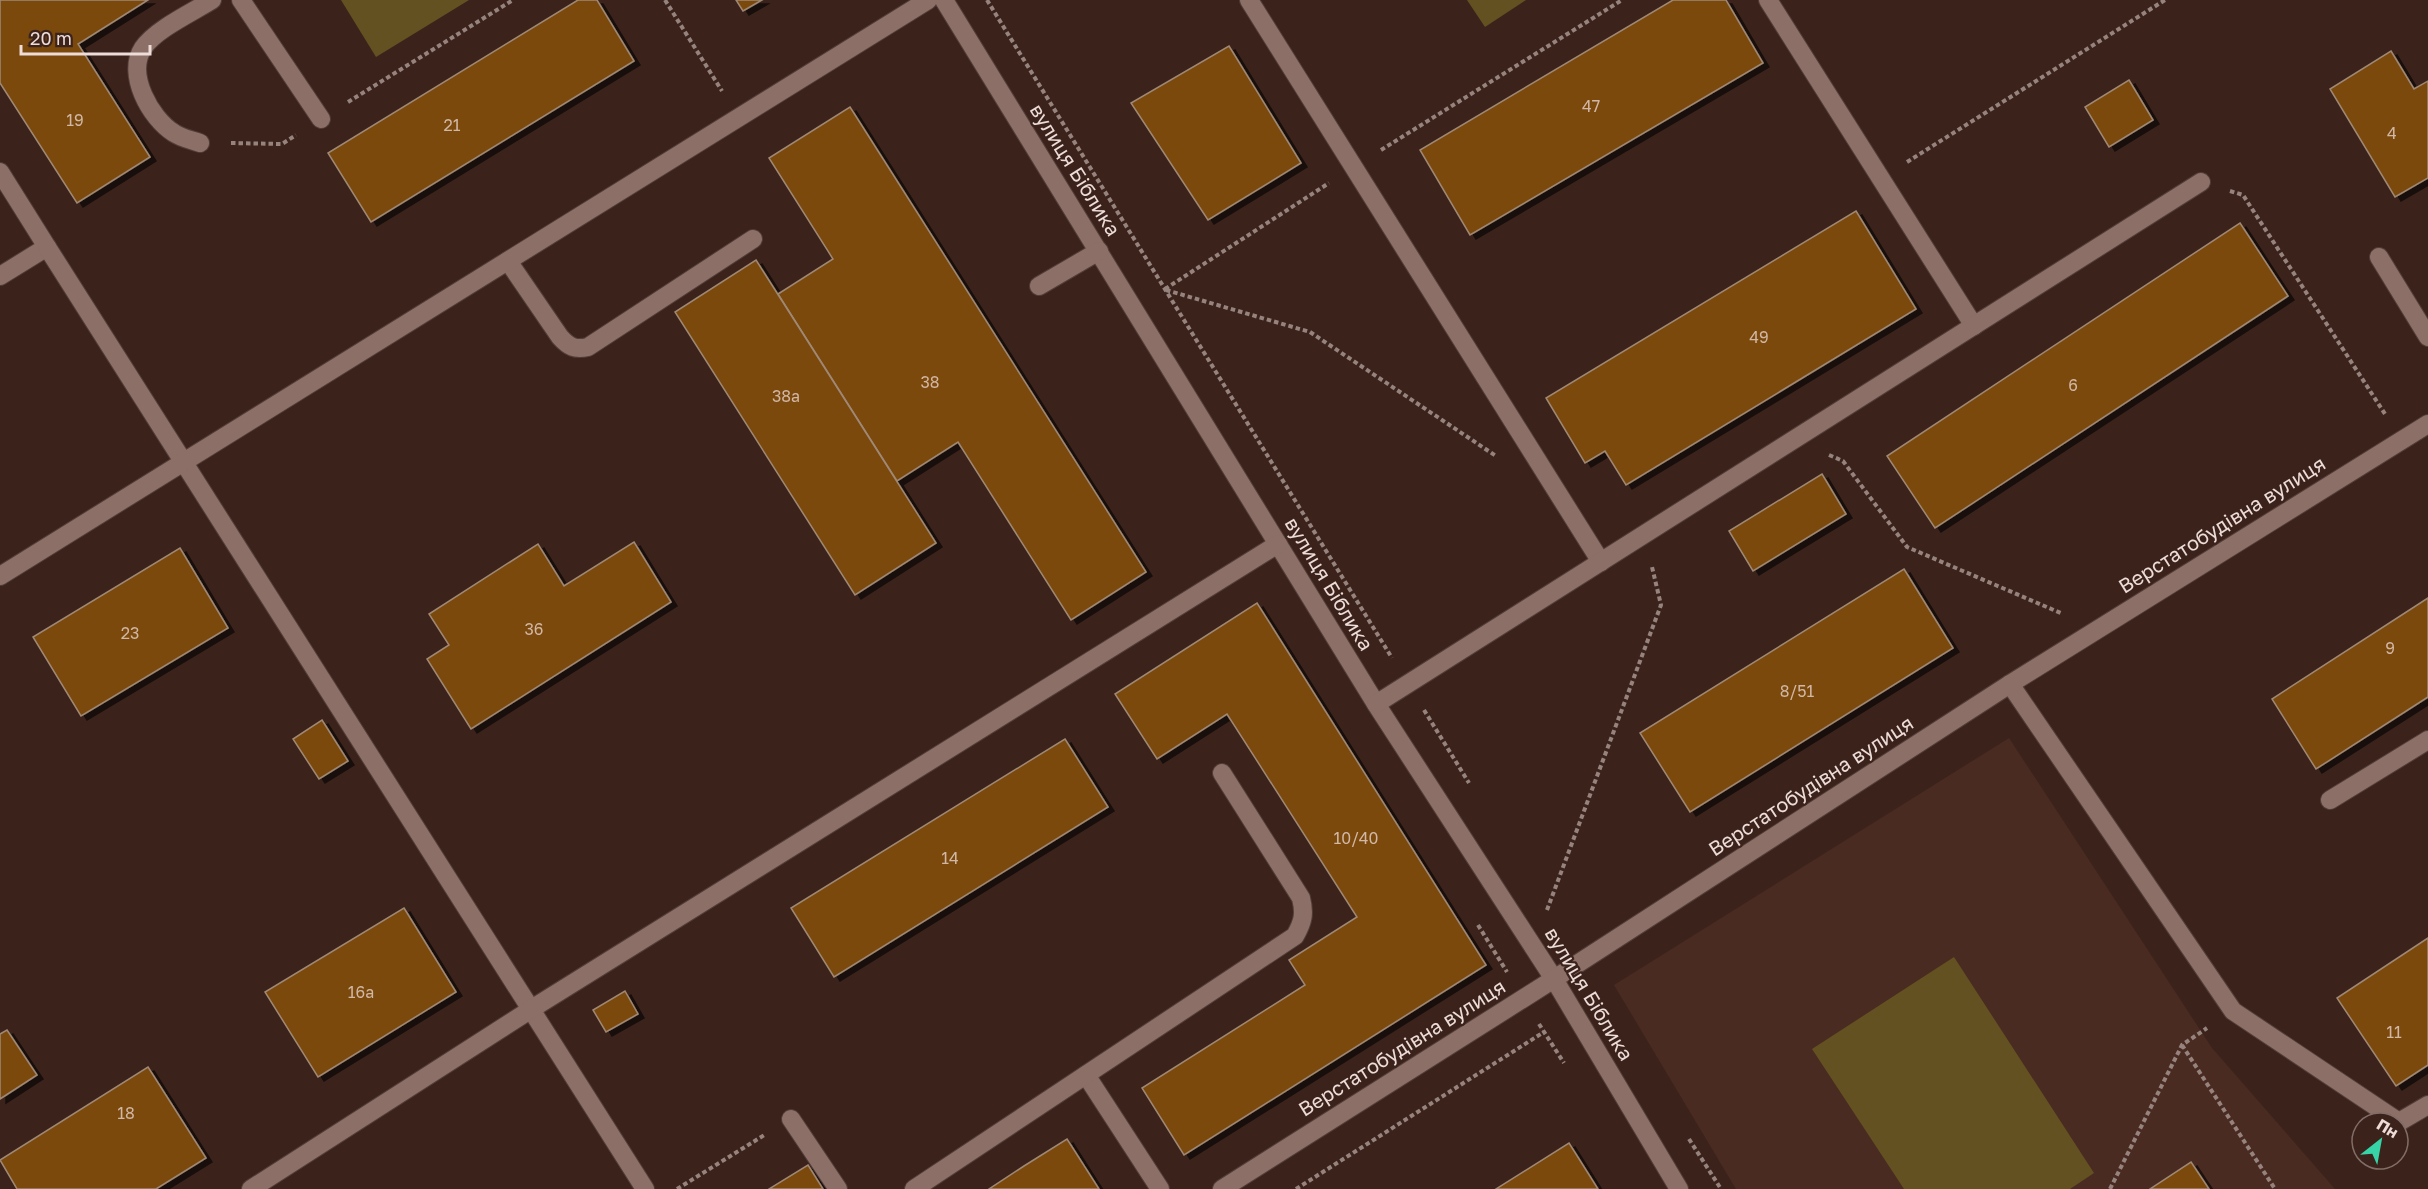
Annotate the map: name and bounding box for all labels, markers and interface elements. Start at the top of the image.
scale bar [21,18,150,56]
text: 20 m [30,27,72,49]
house number: 47 [1582,96,1600,116]
street label: вулиця Біблика [1026,99,1126,240]
house number: 19 [66,110,84,130]
house number: 21 [443,115,461,135]
house number: 4 [2387,123,2397,143]
house number: 49 [1749,327,1769,347]
house number: 38 [920,372,940,392]
house number: 6 [2068,375,2078,395]
house number: 38а [772,386,800,406]
street label: Верстатобудівна вулиця [2114,451,2329,598]
street label: вулиця Біблика [1281,512,1379,655]
house number: 36 [524,619,544,639]
house number: 23 [121,623,139,643]
house number: 9 [2385,638,2395,658]
house number: 8/51 [1780,681,1814,701]
street label: Верстатобудівна вулиця [1704,710,1917,860]
house number: 10/40 [1333,828,1379,848]
house number: 14 [941,848,959,868]
street label: вулиця Біблика [1541,922,1639,1065]
street label: Верстатобудівна вулиця [1294,974,1509,1121]
house number: 16а [348,982,374,1002]
house number: 11 [2386,1022,2402,1042]
house number: 18 [117,1103,135,1123]
north arrow [2350,1111,2410,1171]
text: Пн [2373,1114,2402,1142]

